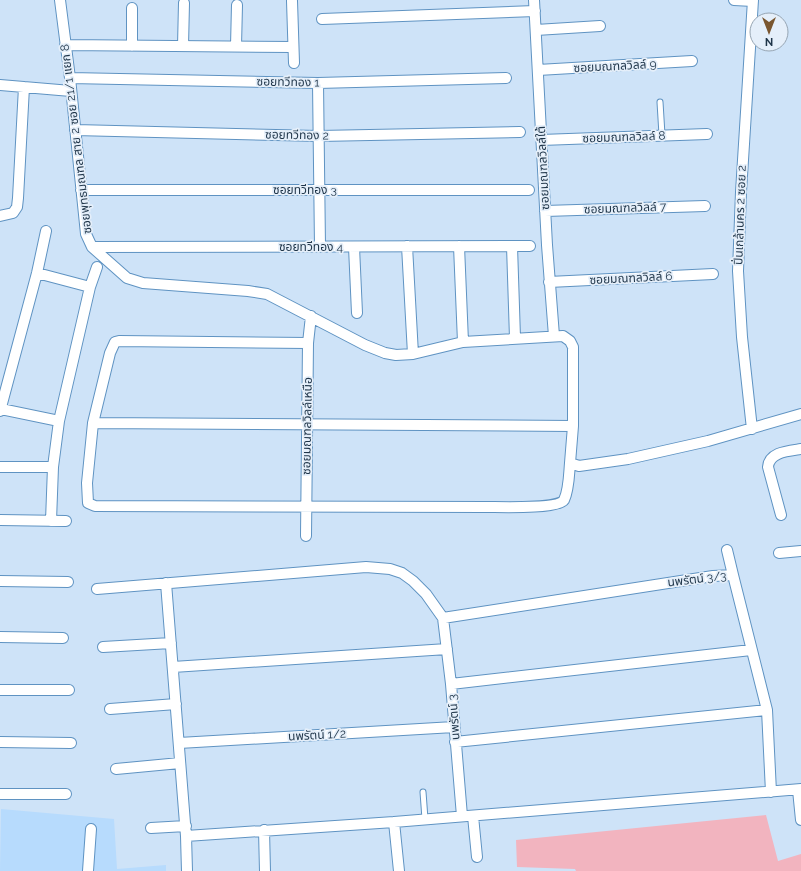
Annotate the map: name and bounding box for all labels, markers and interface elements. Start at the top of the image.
north arrow [749,12,789,52]
text: N [765,35,773,48]
street label: ซอยพุทธมณฑล สาย 2 ซอย 21/1 แยก 8 [57,43,95,235]
street label: ซอยมณฑลวิลล์ 9 [573,57,657,75]
street label: ซอยทวีทอง 1 [257,74,319,90]
street label: ซอยมณฑลวิลล์ใต้ [534,126,552,210]
street label: ซอยทวีทอง 2 [265,127,329,143]
street label: ซอยมณฑลวิลล์ 8 [582,129,666,145]
street label: ปิ่นเกล้านคร 2 ซอย 2 [730,165,749,265]
street label: ซอยทวีทอง 3 [273,183,337,197]
street label: ซอยมณฑลวิลล์ 7 [584,200,667,216]
street label: ซอยทวีทอง 4 [279,240,344,254]
street label: ซอยมณฑลวิลล์ 6 [589,269,673,287]
street label: ซอยมณฑลวิลล์เหนือ [299,377,315,475]
street label: นพรัตน์ 3/3 [667,568,727,590]
street label: นพรัตน์ 3 [445,694,463,740]
street label: นพรัตน์ 1/2 [288,726,346,744]

